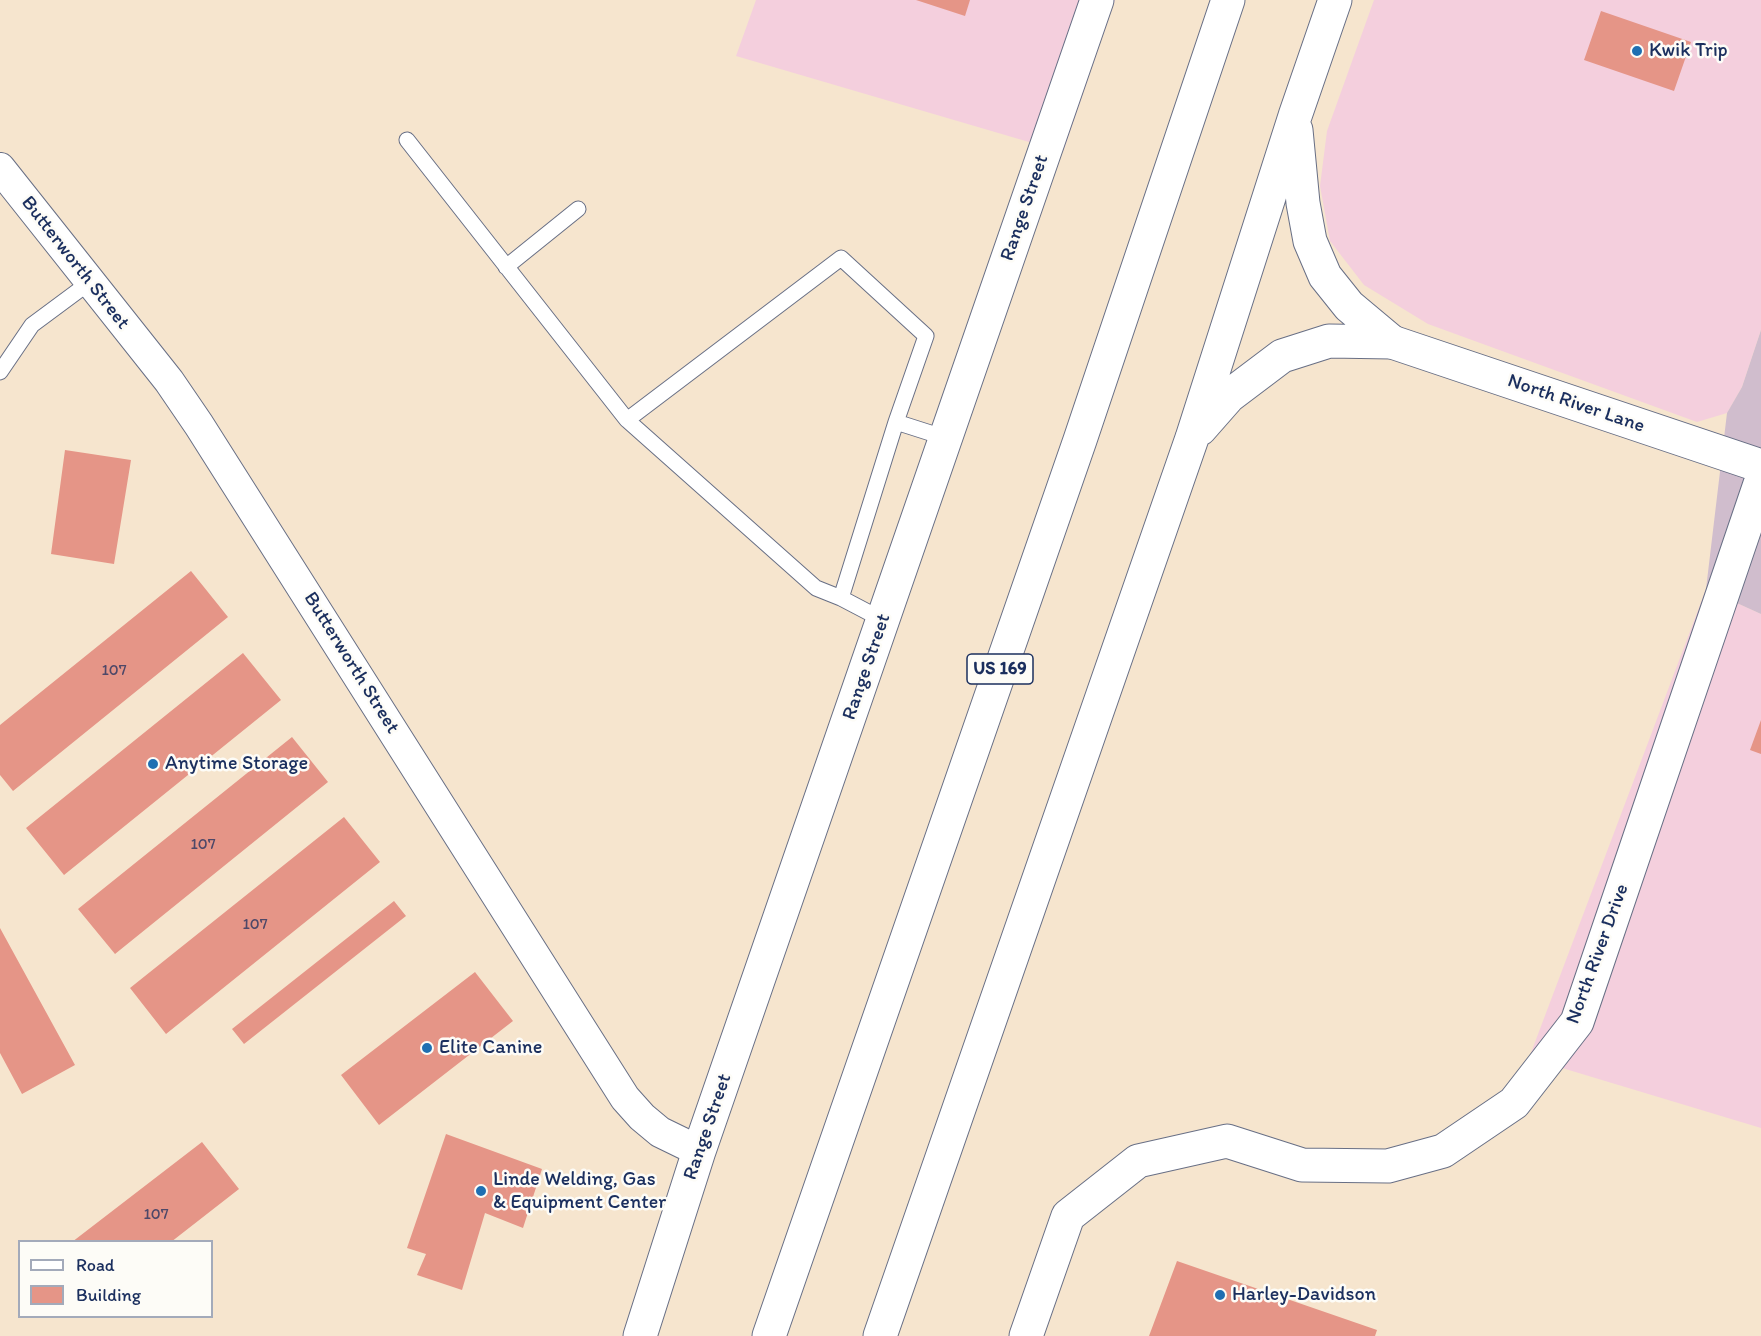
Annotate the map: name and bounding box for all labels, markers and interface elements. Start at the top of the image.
place label: Kwik Trip [1649,39,1728,63]
marker: Kwik Trip [1630,44,1644,58]
street label: Range Street [996,152,1054,264]
street label: Butterworth Street [16,192,134,334]
street label: North River Lane [1504,369,1648,439]
street label: Butterworth Street [298,588,404,738]
street label: Range Street [838,611,896,723]
road number: US 169 [967,654,1033,684]
house number: 107 [101,661,127,681]
place label: Anytime Storage [165,752,308,776]
marker: Anytime Storage [146,757,160,771]
house number: 107 [190,835,216,855]
street label: North River Drive [1562,881,1634,1027]
house number: 107 [242,915,268,935]
place label: Elite Canine [439,1036,542,1060]
marker: Elite Canine [420,1041,434,1055]
street label: Range Street [679,1071,737,1183]
place label: Linde Welding, Gas & Equipment Center [493,1168,666,1215]
marker: Linde Welding, Gas & Equipment Center [474,1184,488,1198]
house number: 107 [143,1205,169,1225]
legend [18,1240,213,1318]
text: Road [76,1254,115,1276]
place label: Harley-Davidson [1232,1283,1376,1307]
text: Building [76,1284,141,1306]
marker: Harley-Davidson [1213,1288,1227,1302]

